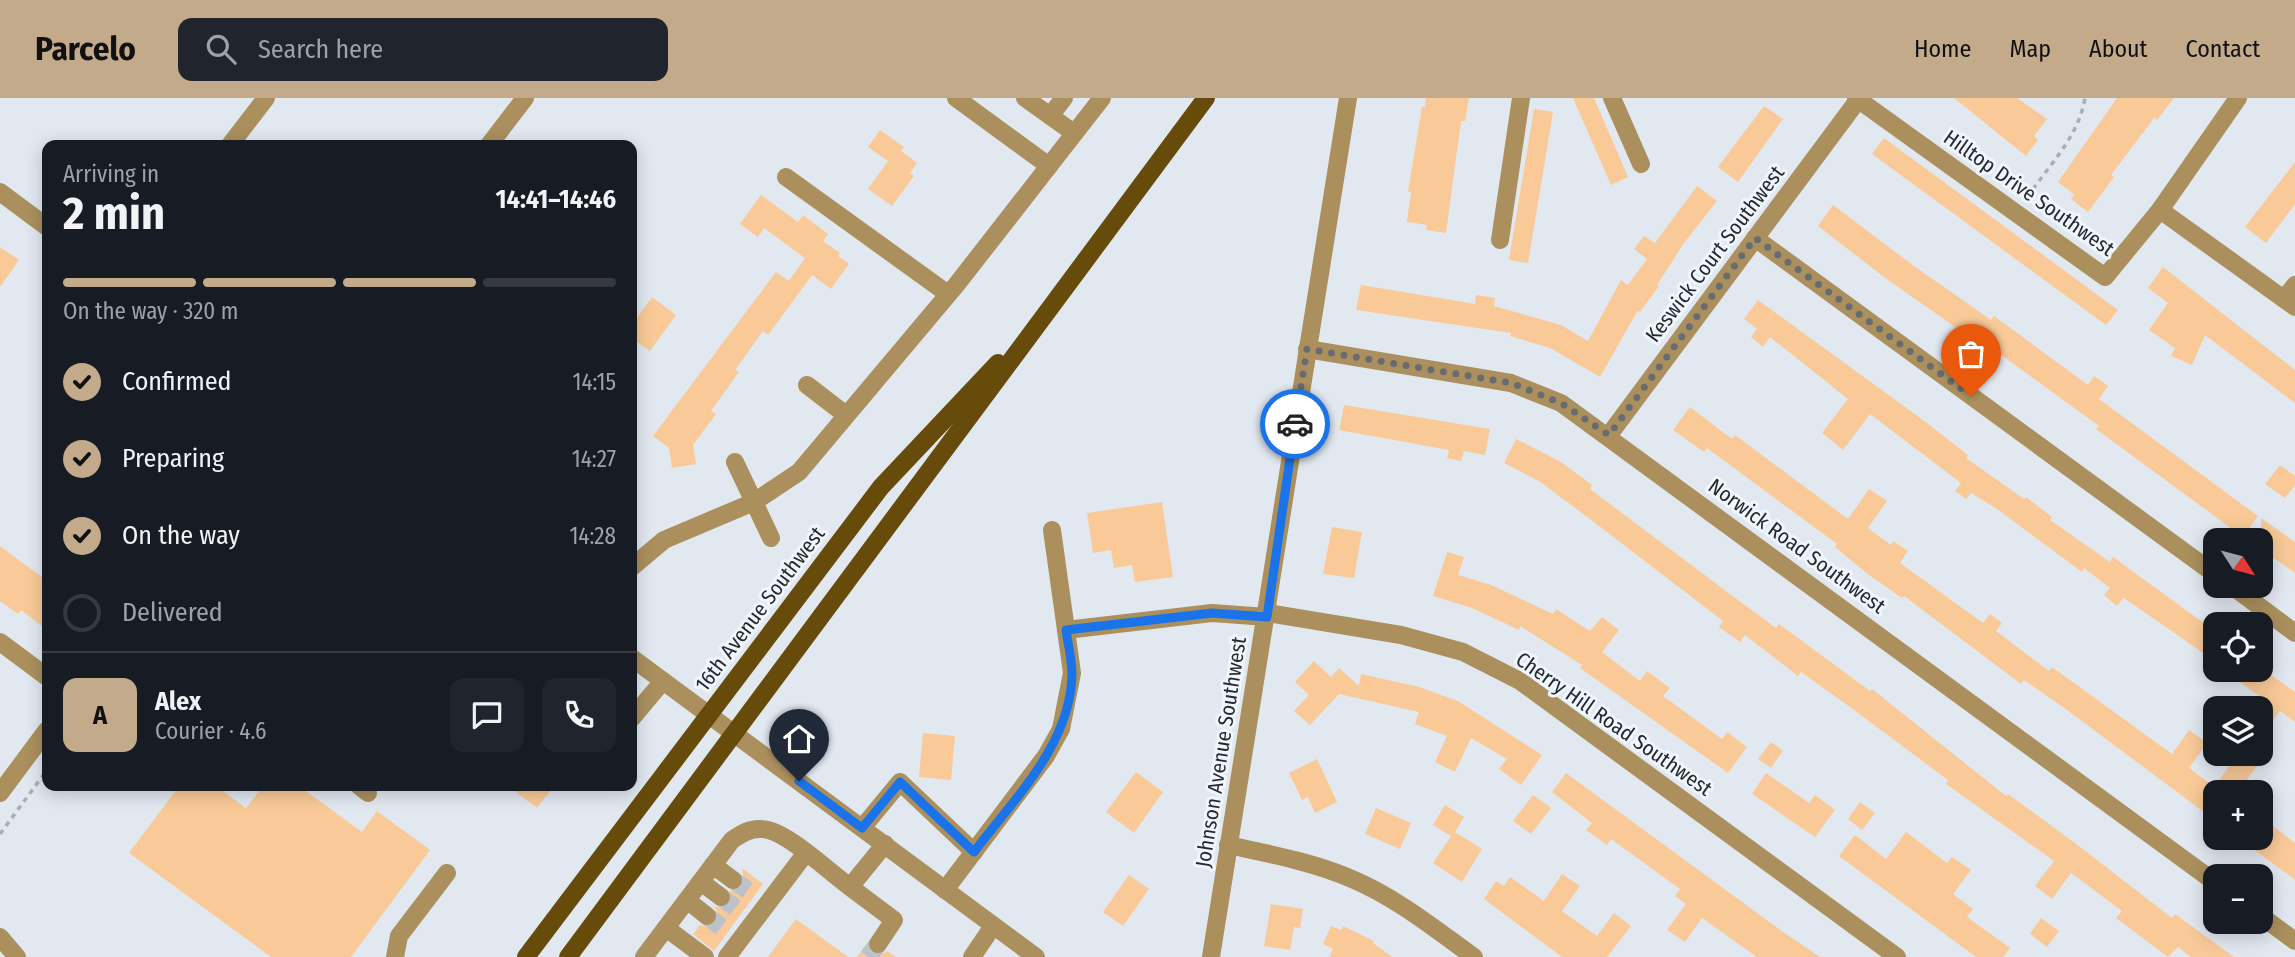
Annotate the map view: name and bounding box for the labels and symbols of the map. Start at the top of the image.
street label: Hilltop Drive Southwest [1939,124,2120,262]
street label: Keswick Court Southwest [1640,160,1790,347]
pin [1941,324,2001,396]
courier [1260,389,1330,459]
street label: Norwick Road Southwest [1703,473,1891,619]
street label: 16th Avenue Southwest [689,521,831,697]
north arrow [2203,528,2273,598]
street label: Johnson Avenue Southwest [1190,635,1252,869]
street label: Cherry Hill Road Southwest [1511,646,1717,802]
pin [769,709,829,781]

